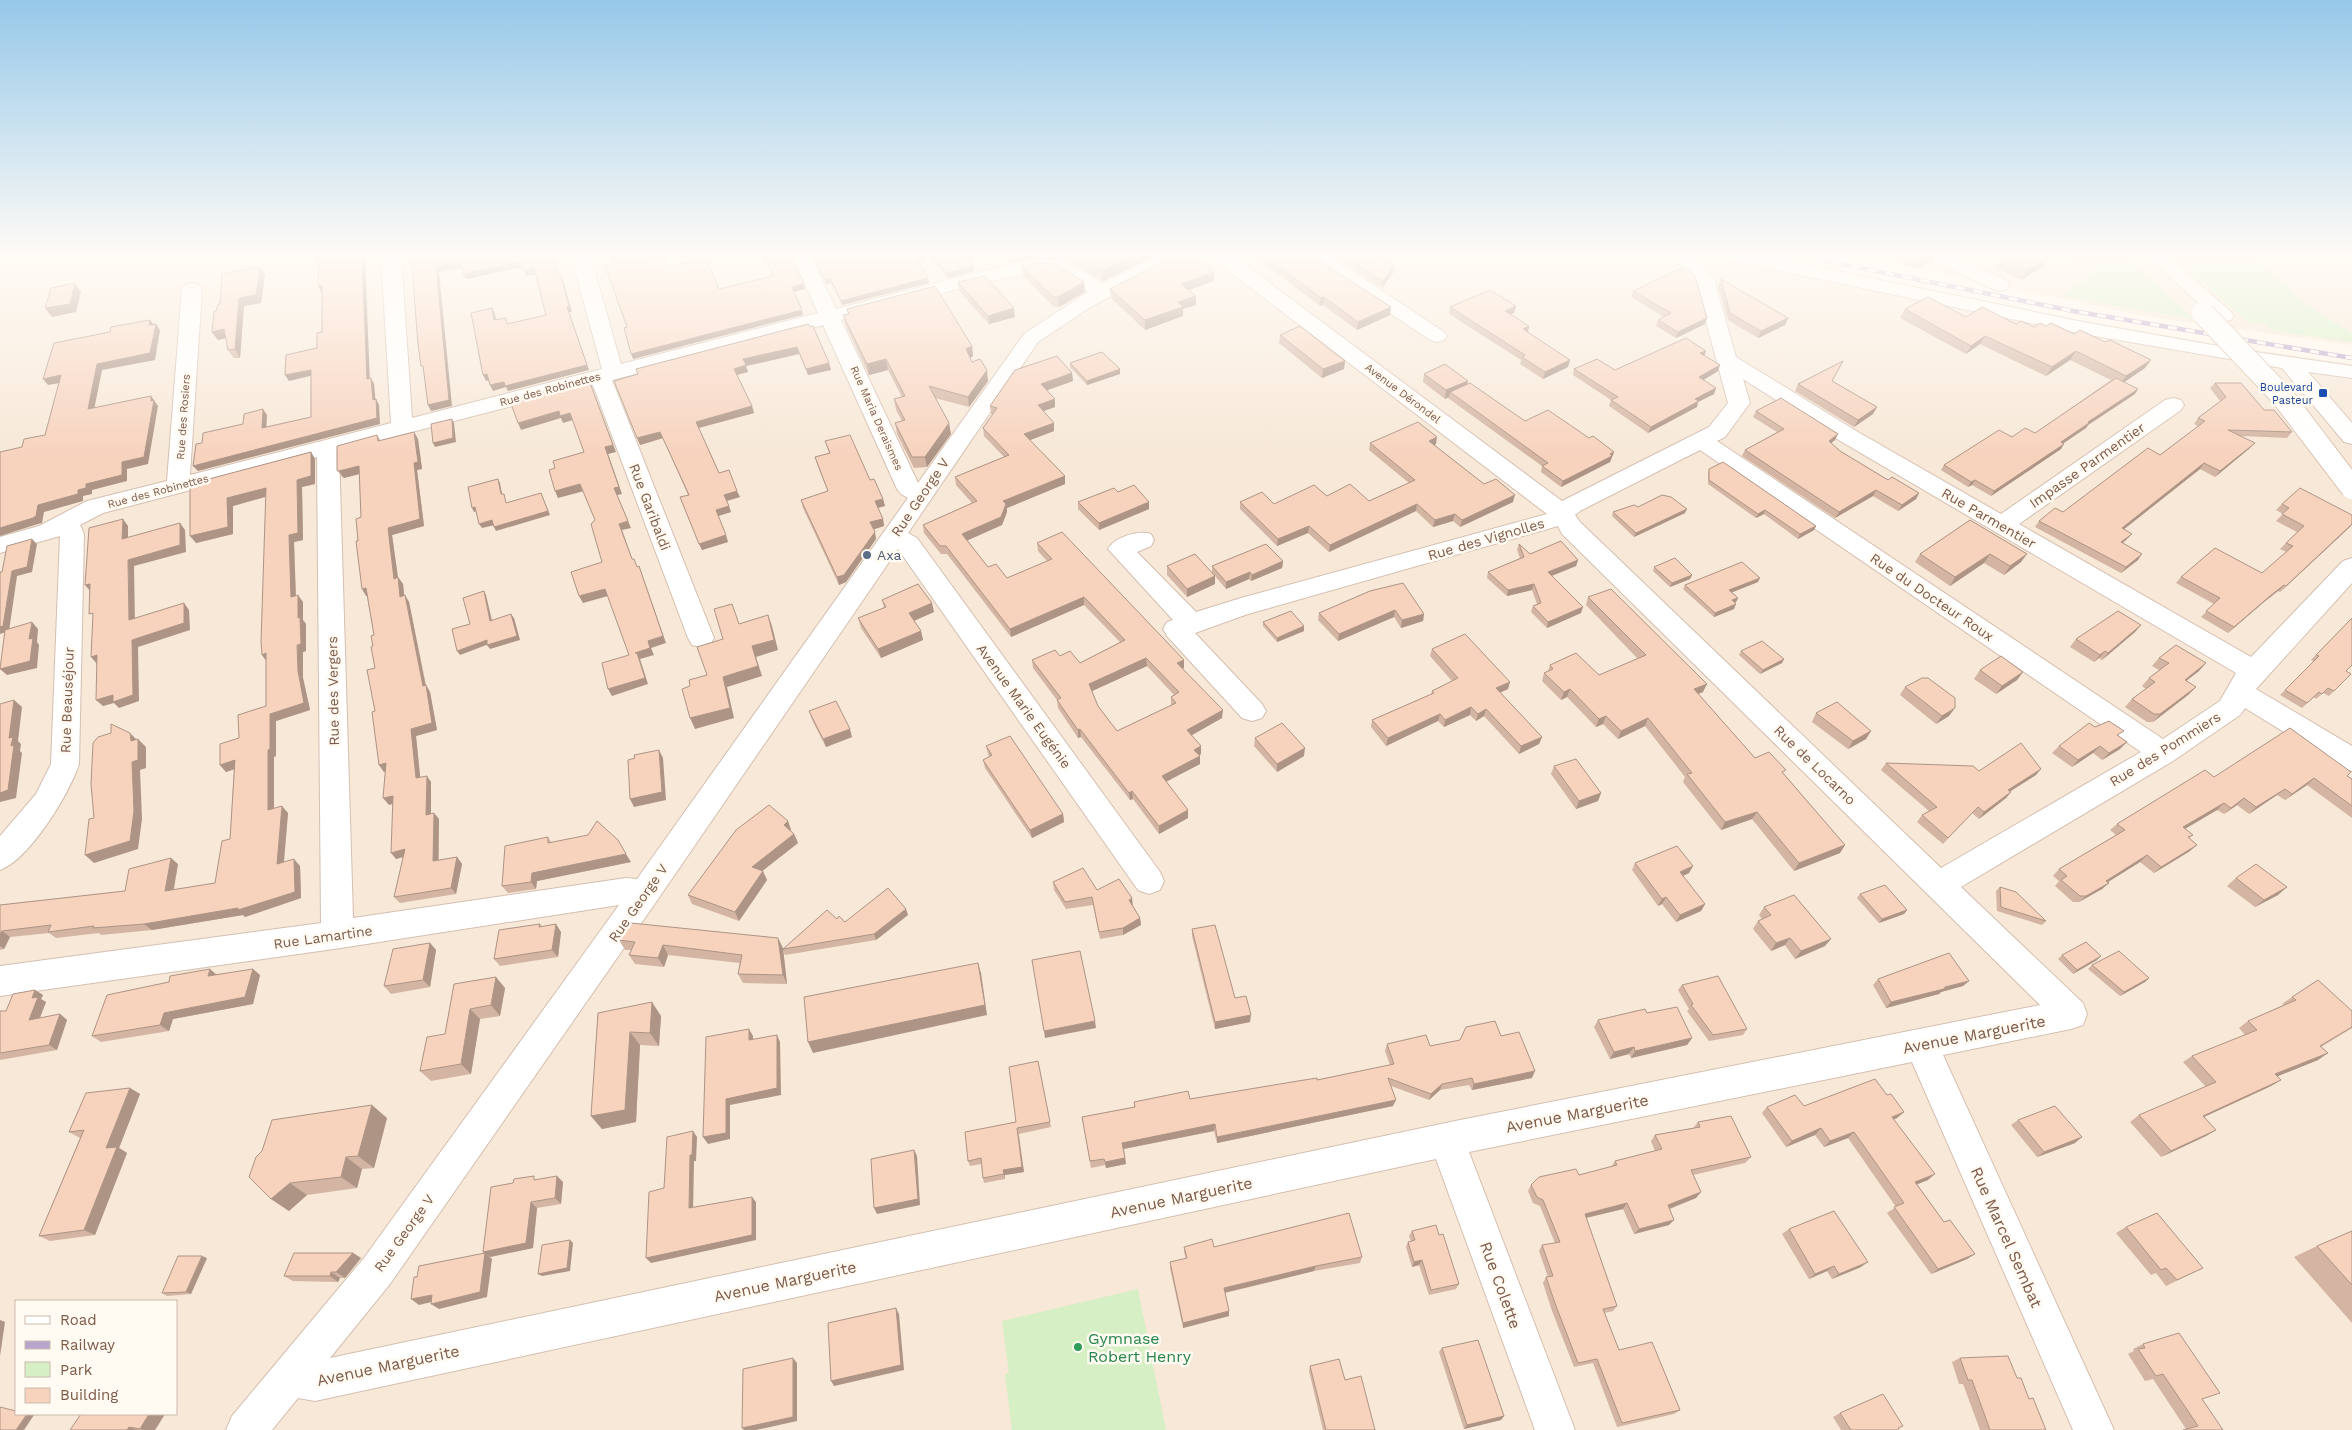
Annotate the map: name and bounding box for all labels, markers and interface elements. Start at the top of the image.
street label: Avenue Dérondel [1362,361,1444,426]
street label: Rue Maria Deraismes [848,364,906,473]
street label: Rue des Robinettes [498,370,602,409]
street label: Rue des Rosiers [174,374,193,460]
place label: Boulevard Pasteur [2260,381,2314,407]
marker: Boulevard Pasteur [2317,387,2329,399]
street label: Impasse Parmentier [2026,419,2148,511]
street label: Rue George V [888,455,952,539]
street label: Rue Garibaldi [626,461,674,553]
street label: Rue des Robinettes [106,472,210,511]
street label: Rue Parmentier [1939,485,2039,552]
street label: Rue des Vignolles [1426,515,1546,563]
place label: Axa [877,547,902,563]
marker: Axa [861,549,873,561]
street label: Rue du Docteur Roux [1867,550,1997,644]
street label: Rue des Vergers [324,636,342,746]
street label: Avenue Marie Eugénie [974,641,1074,771]
street label: Rue Beauséjour [57,646,77,753]
street label: Rue des Pommiers [2107,708,2223,790]
street label: Rue de Locarno [1771,722,1859,808]
street label: Rue George V [605,861,671,945]
street label: Rue Lamartine [272,922,374,952]
street label: Avenue Marguerite [1901,1011,2047,1058]
street label: Avenue Marguerite [1504,1090,1650,1137]
street label: Rue Marcel Sembat [1967,1164,2046,1311]
street label: Avenue Marguerite [1108,1173,1254,1222]
street label: Rue George V [371,1191,437,1275]
street label: Rue Colette [1476,1239,1525,1331]
street label: Avenue Marguerite [712,1257,858,1306]
legend [15,1300,178,1415]
text: Road [60,1311,97,1329]
place label: Gymnase Robert Henry [1088,1329,1192,1366]
text: Railway [60,1336,115,1354]
street label: Avenue Marguerite [315,1341,461,1390]
marker: Gymnase Robert Henry [1072,1341,1084,1353]
text: Park [60,1361,93,1379]
text: Building [60,1386,118,1404]

